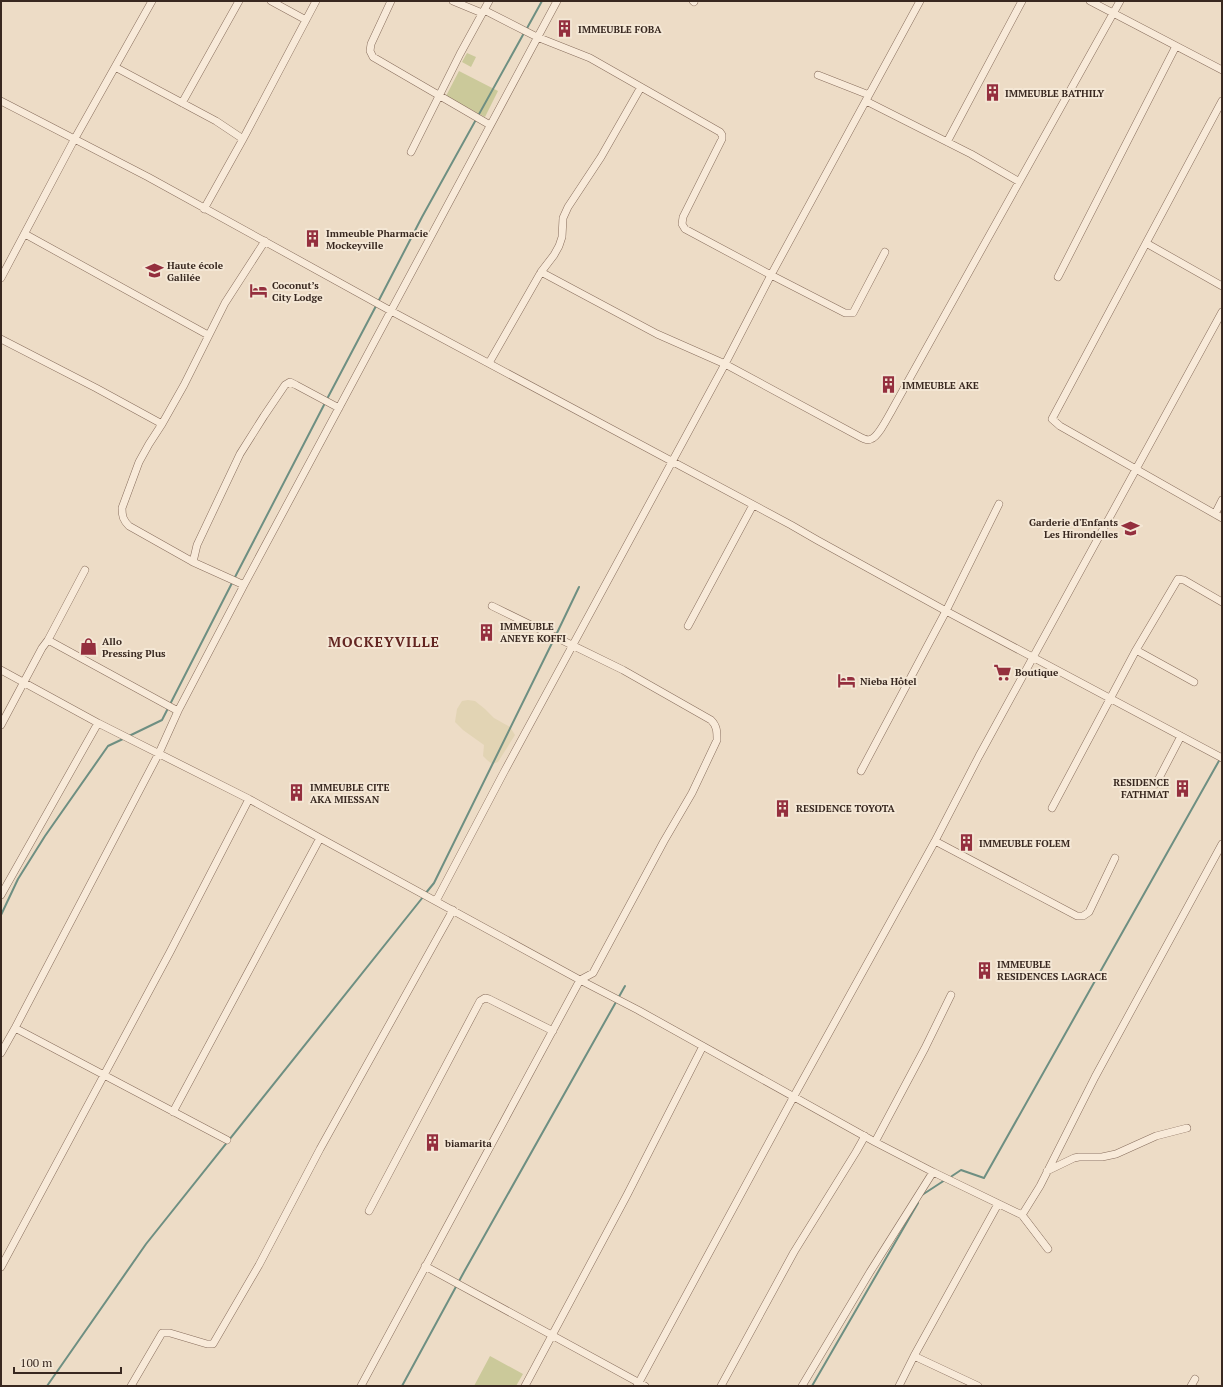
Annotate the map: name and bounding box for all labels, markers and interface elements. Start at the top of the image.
building icon: IMMEUBLE FOBA [555,19,575,39]
place label: IMMEUBLE FOBA [578,23,662,36]
building icon: IMMEUBLE BATHILY [982,83,1002,103]
place label: IMMEUBLE BATHILY [1005,87,1104,100]
place label: Immeuble Pharmacie Mockeyville [326,227,429,252]
building icon: Immeuble Pharmacie Mockeyville [303,229,323,249]
place label: Haute école Galilée [167,259,224,284]
school or university icon: Haute école Galilée [144,261,164,281]
place label: Coconut’s City Lodge [272,279,323,304]
hotel icon: Coconut’s City Lodge [249,281,269,301]
building icon: IMMEUBLE AKE [879,375,899,395]
place label: IMMEUBLE AKE [902,379,979,392]
place label: Garderie d'Enfants Les Hirondelles [1029,516,1118,541]
school or university icon: Garderie d'Enfants Les Hirondelles [1121,518,1141,538]
place label: IMMEUBLE ANEYE KOFFI [500,620,566,645]
building icon: IMMEUBLE ANEYE KOFFI [477,622,497,642]
district label: MOCKEYVILLE [328,632,440,651]
place label: Allo Pressing Plus [102,635,166,660]
shop icon: Allo Pressing Plus [79,637,99,657]
supermarket icon: Boutique [992,662,1012,682]
place label: Boutique [1015,666,1059,679]
hotel icon: Nieba Hôtel [837,671,857,691]
place label: Nieba Hôtel [860,675,917,688]
place label: RESIDENCE FATHMAT [1113,776,1169,801]
building icon: RESIDENCE FATHMAT [1172,778,1192,798]
place label: IMMEUBLE CITE AKA MIESSAN [310,781,390,806]
building icon: IMMEUBLE CITE AKA MIESSAN [287,783,307,803]
building icon: RESIDENCE TOYOTA [773,798,793,818]
place label: RESIDENCE TOYOTA [796,802,896,815]
building icon: IMMEUBLE FOLEM [956,833,976,853]
place label: IMMEUBLE FOLEM [979,837,1071,850]
place label: IMMEUBLE RESIDENCES LAGRACE [997,958,1107,983]
building icon: IMMEUBLE RESIDENCES LAGRACE [974,960,994,980]
building icon: biamarita [422,1133,442,1153]
place label: biamarita [444,1137,492,1150]
scale bar [14,1349,121,1375]
text: 100 m [20,1355,53,1370]

